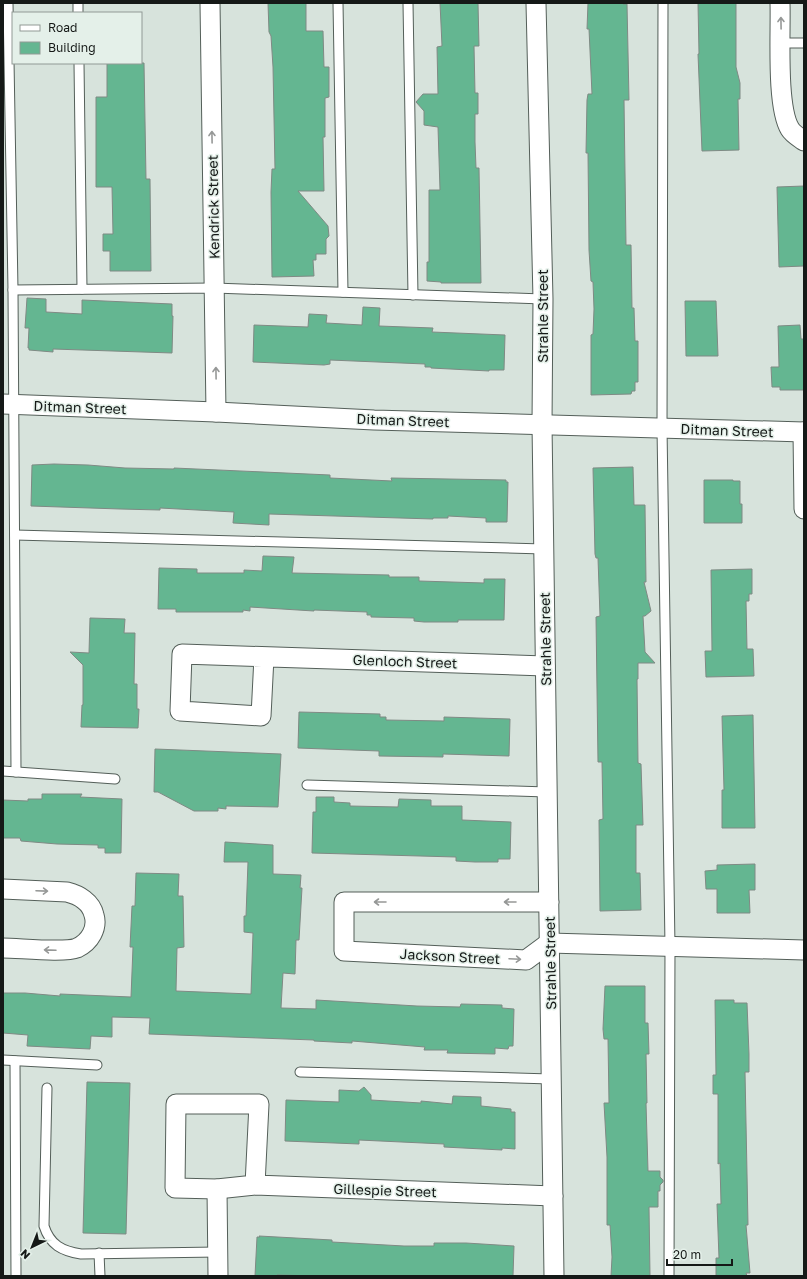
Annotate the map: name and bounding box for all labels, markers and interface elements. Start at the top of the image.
legend [12,12,142,64]
one-way arrow [777,17,784,30]
text: Road [48,20,77,35]
text: Building [48,40,96,55]
one-way arrow [208,131,216,144]
street label: Kendrick Street [204,155,222,259]
street label: Strahle Street [534,269,551,363]
one-way arrow [212,367,220,380]
street label: Ditman Street [33,397,127,417]
street label: Ditman Street [356,410,450,430]
street label: Ditman Street [680,420,774,440]
street label: Strahle Street [536,592,554,686]
street label: Glenloch Street [352,651,458,671]
one-way arrow [35,887,48,895]
one-way arrow [374,898,387,906]
one-way arrow [504,898,517,906]
street label: Strahle Street [541,916,559,1010]
street label: Jackson Street [399,945,501,967]
one-way arrow [44,946,57,953]
one-way arrow [508,955,521,963]
street label: Gillespie Street [333,1180,437,1200]
north arrow [12,1227,52,1267]
scale bar [667,1241,732,1267]
text: N [17,1247,32,1262]
text: 20 m [673,1247,701,1262]

